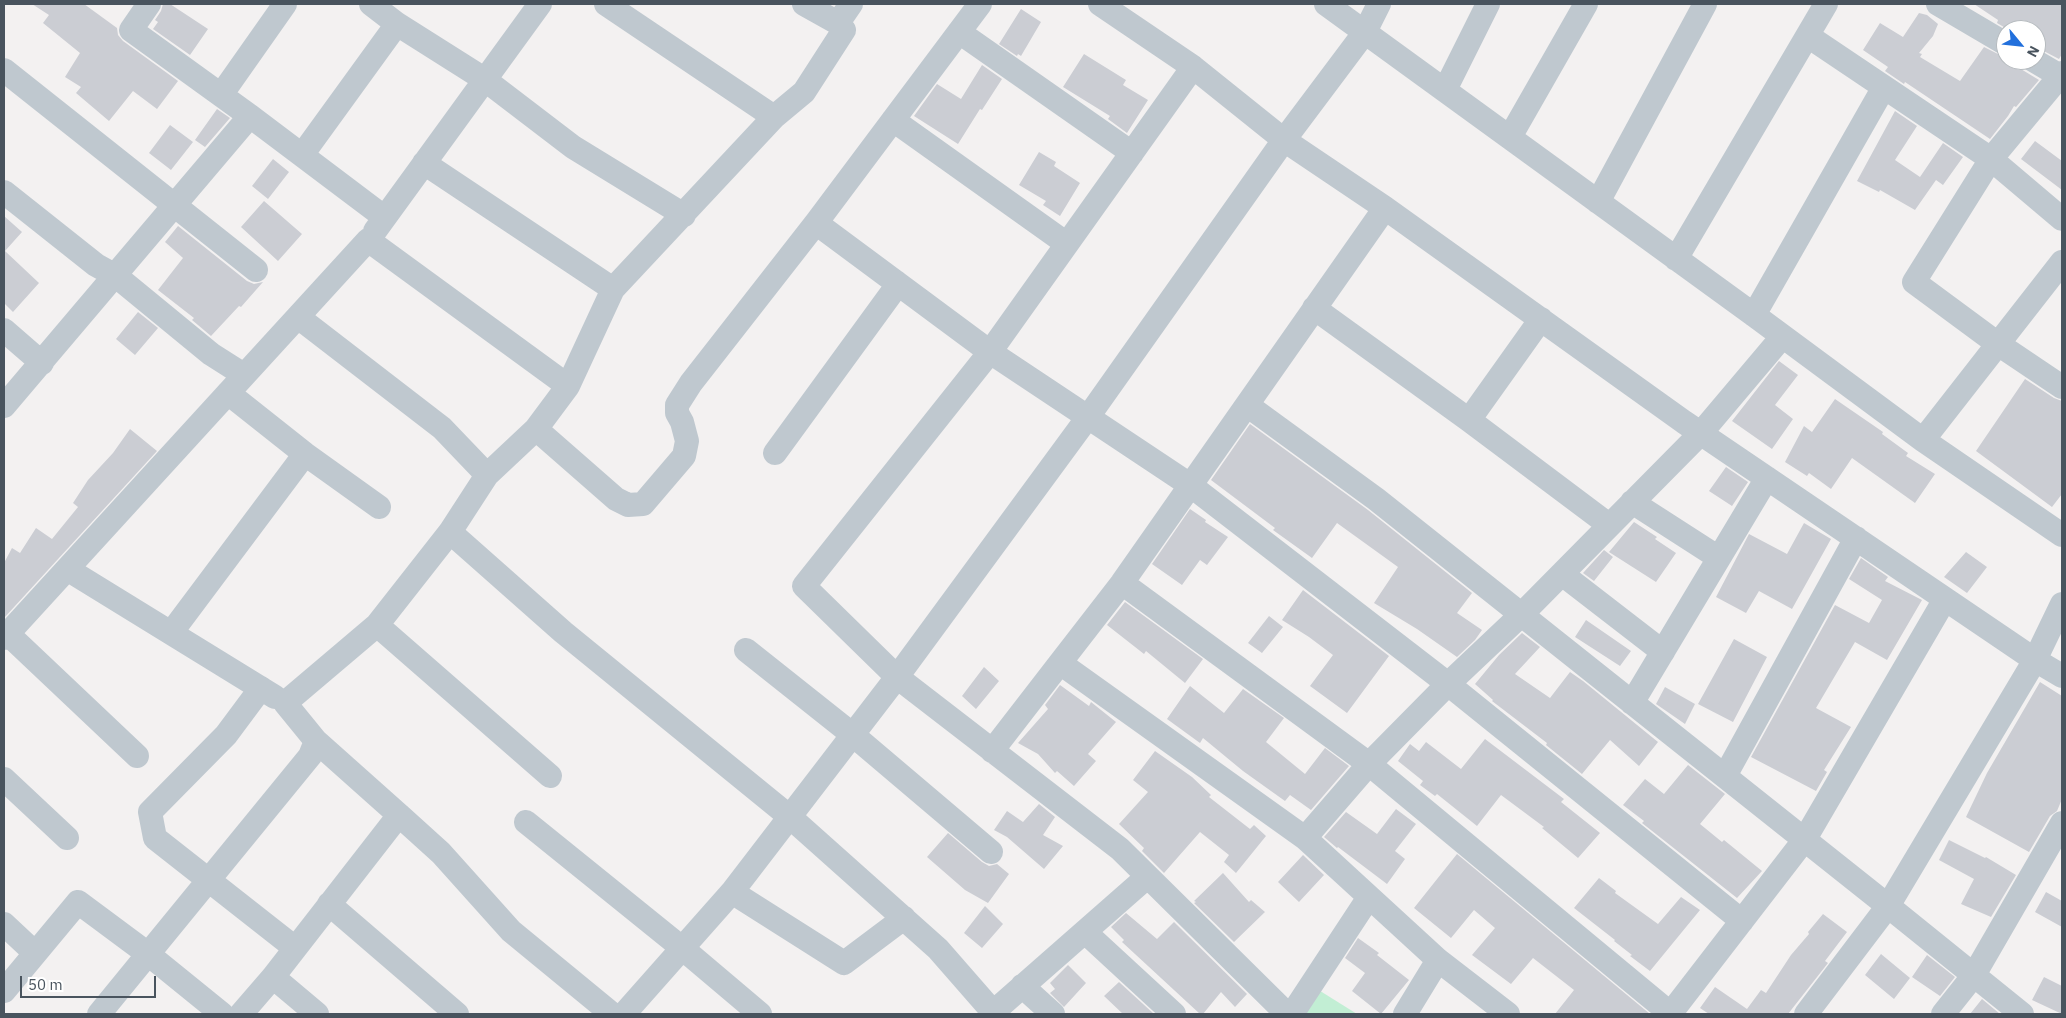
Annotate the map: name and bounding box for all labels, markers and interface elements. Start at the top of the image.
north arrow [1996,20,2046,70]
text: N [2023,43,2044,60]
scale bar [22,966,159,998]
text: 50 m [28,975,63,994]

